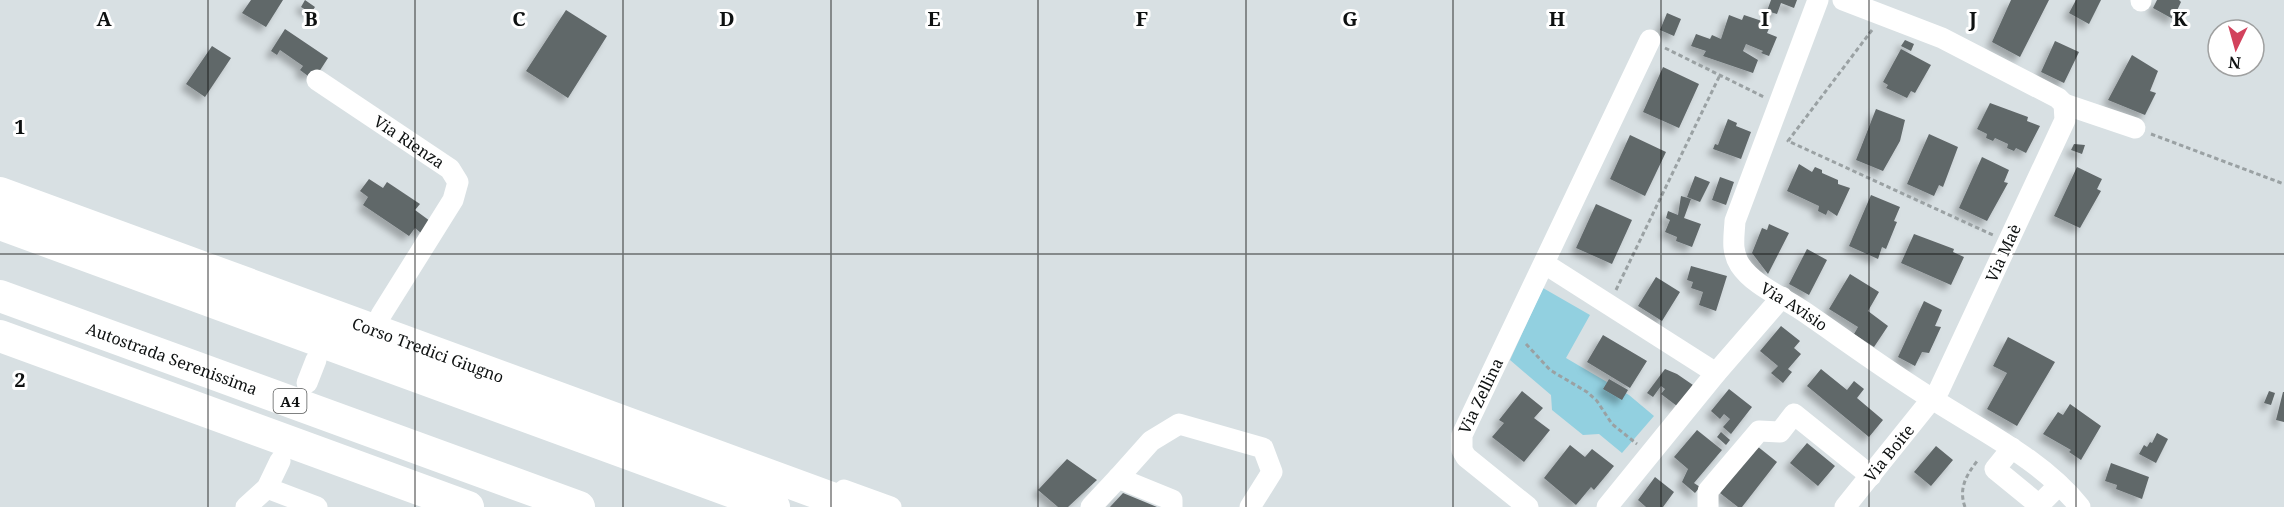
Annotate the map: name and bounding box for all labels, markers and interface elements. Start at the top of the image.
text: A [96,5,112,32]
text: B [304,5,318,32]
text: C [512,5,526,32]
text: D [719,5,735,32]
text: E [927,5,941,32]
text: F [1136,5,1148,32]
text: G [1342,5,1358,32]
text: H [1549,5,1565,32]
text: I [1761,5,1769,32]
text: J [1968,5,1977,32]
text: K [2173,5,2188,32]
north arrow [2206,18,2266,78]
text: N [2227,51,2242,74]
street label: Via Rienza [370,110,449,173]
text: 1 [14,113,26,140]
street label: Via Maè [1980,220,2026,286]
street label: Via Avisio [1756,277,1832,336]
street label: Corso Tredici Giugno [349,312,507,388]
street label: Autostrada Serenissima [83,317,261,400]
street label: Via Zellina [1453,354,1508,437]
text: 2 [14,366,26,393]
road number: A4 [274,389,306,413]
street label: Via Boite [1859,420,1919,486]

